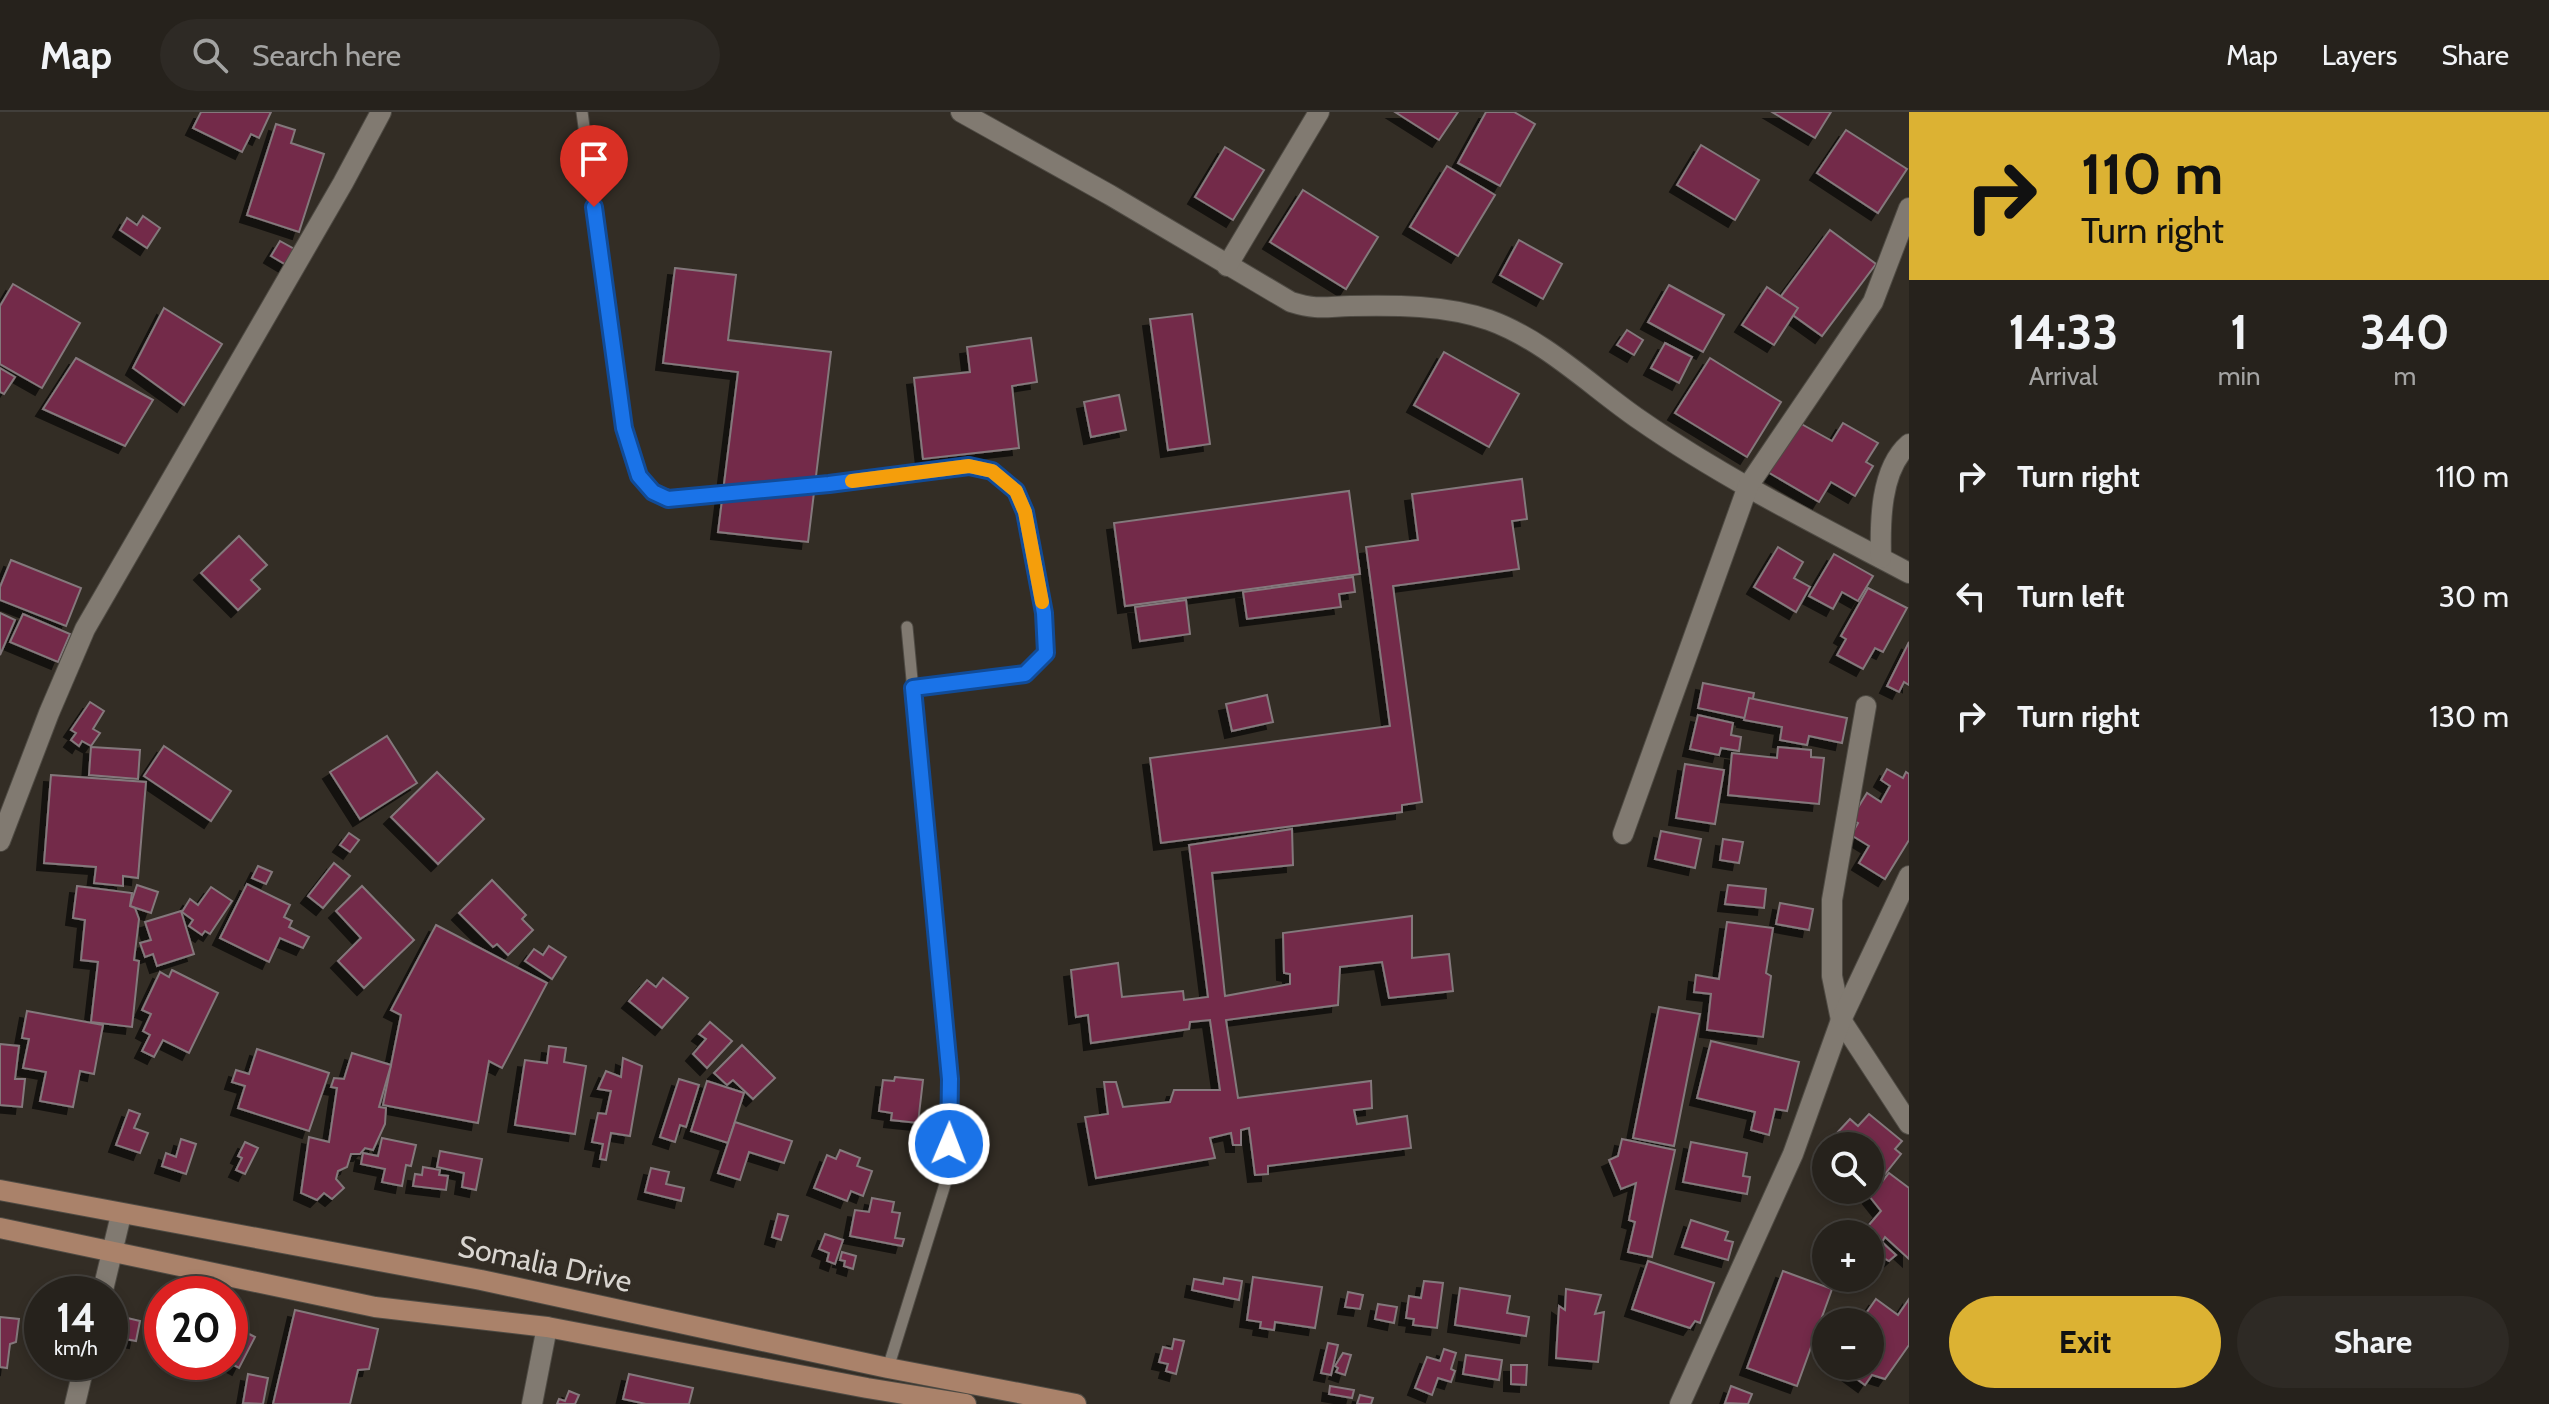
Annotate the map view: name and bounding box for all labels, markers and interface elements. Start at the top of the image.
search box [160,19,720,91]
text: Map [40,32,112,79]
icon: search [188,33,232,77]
text: Search here [252,37,401,74]
text: Map [2226,38,2278,72]
text: Layers [2322,38,2397,72]
text: Share [2441,38,2509,72]
pin [560,125,628,207]
icon: arrive [572,137,616,181]
text: 110 m [2081,140,2223,208]
icon: right [1949,144,2053,248]
text: Turn right [2081,208,2224,252]
text: 14:33 [2008,303,2118,361]
text: 1 [2230,303,2248,361]
text: 340 [2360,303,2450,361]
text: Arrival [2029,360,2098,392]
text: min [2218,360,2261,392]
text: m [2393,360,2416,392]
icon: right [1949,454,1993,498]
text: Turn right [2017,458,2140,495]
text: 110 m [2435,458,2509,495]
icon: left [1949,574,1993,618]
text: Turn left [2017,578,2125,615]
text: 30 m [2439,578,2509,615]
icon: right [1949,694,1993,738]
text: Turn right [2017,698,2140,735]
text: 130 m [2429,698,2509,735]
position arrow [907,1102,991,1186]
map controls [1812,1132,1884,1380]
button: search [1812,1132,1884,1204]
button: + [1812,1220,1884,1292]
street label: Somalia Drive [455,1227,635,1300]
speed limit sign: 20 [144,1276,248,1380]
text: 14 [56,1293,96,1342]
button: Exit [1949,1296,2221,1388]
button: Share [2237,1296,2509,1388]
button: − [1812,1308,1884,1380]
text: km/h [54,1336,98,1360]

